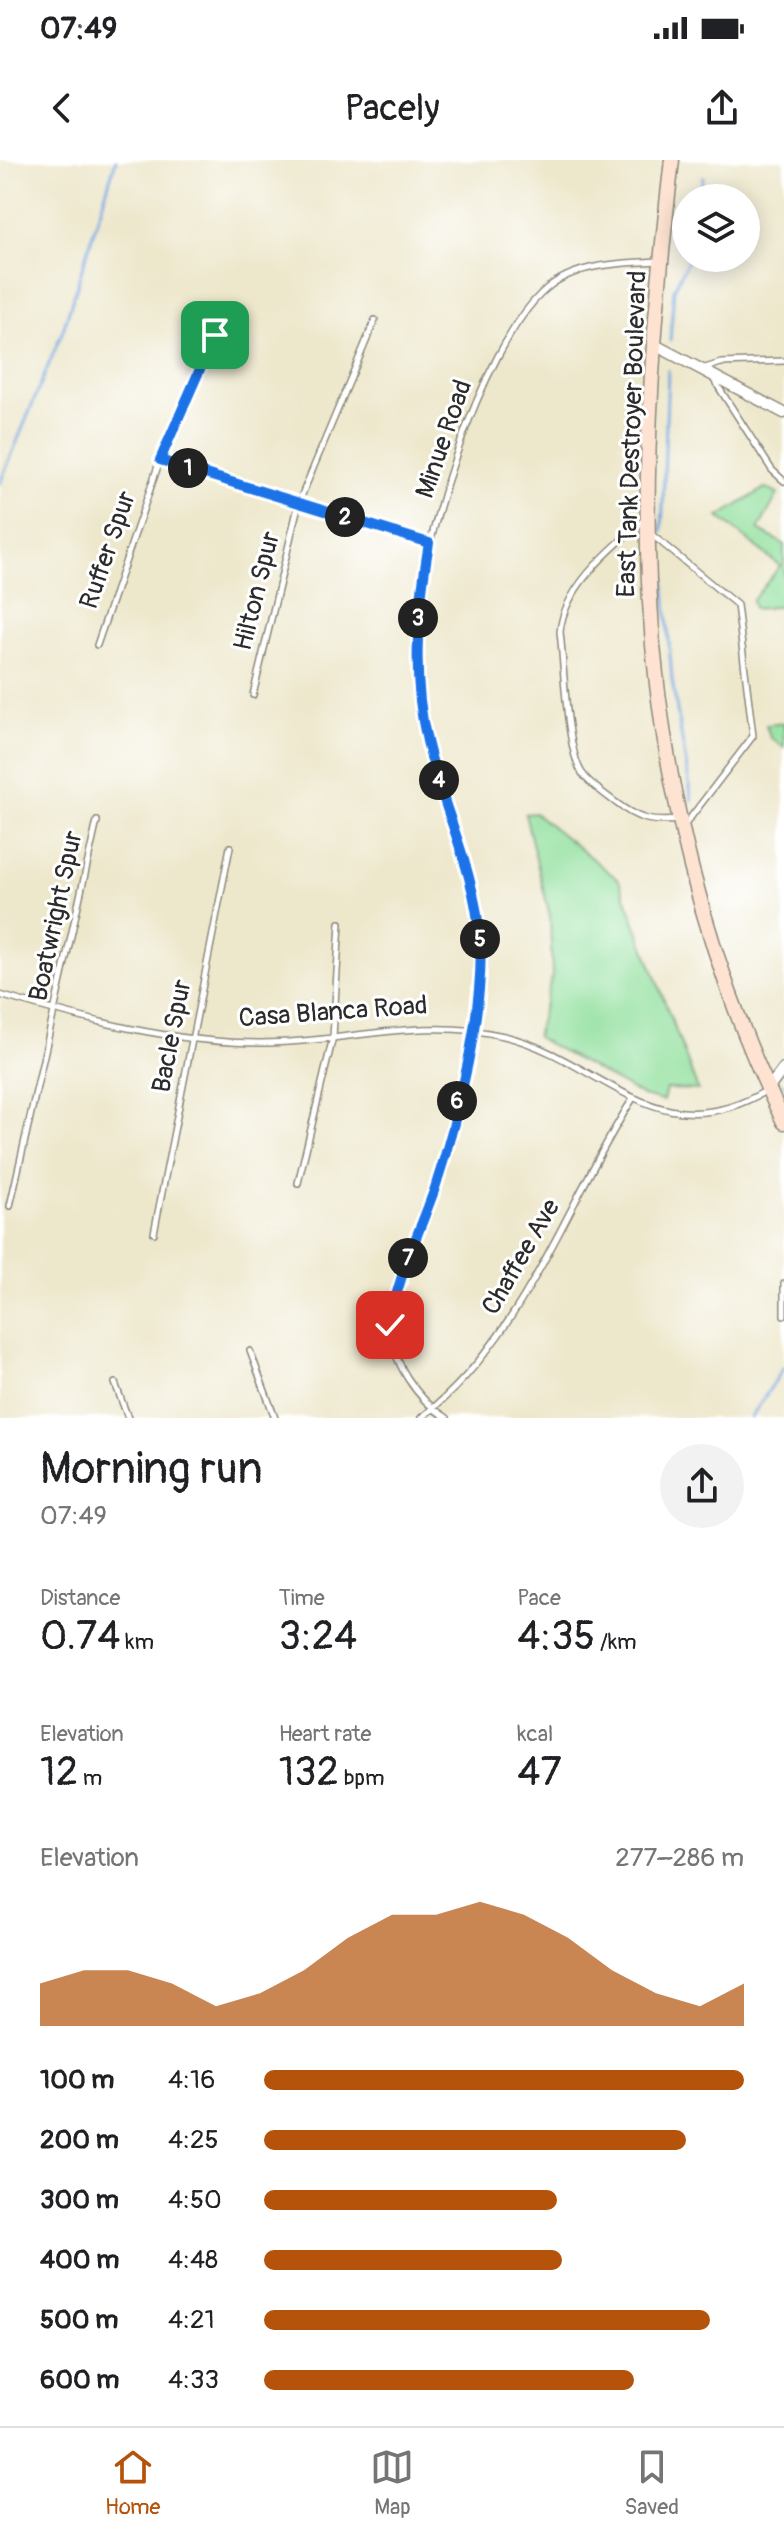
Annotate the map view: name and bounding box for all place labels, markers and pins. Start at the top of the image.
pin [181,301,249,369]
pin: 1 [168,448,208,488]
pin: 2 [325,497,365,537]
pin: 3 [398,598,438,638]
pin: 4 [419,760,459,800]
pin: 5 [460,919,500,959]
pin: 6 [437,1081,477,1121]
pin: 7 [388,1238,428,1278]
pin [356,1291,424,1359]

